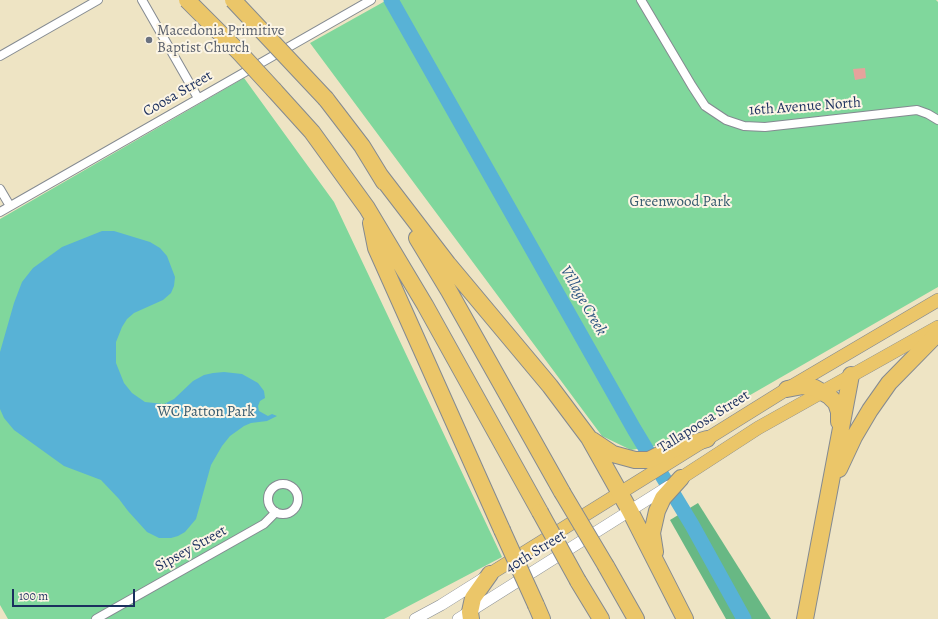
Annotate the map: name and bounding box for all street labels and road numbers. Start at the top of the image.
street label: Coosa Street [140,67,216,121]
street label: 16th Avenue North [748,94,862,120]
street label: Tallapoosa Street [655,387,753,457]
street label: Sipsey Street [152,522,230,576]
street label: 40th Street [503,526,569,578]

